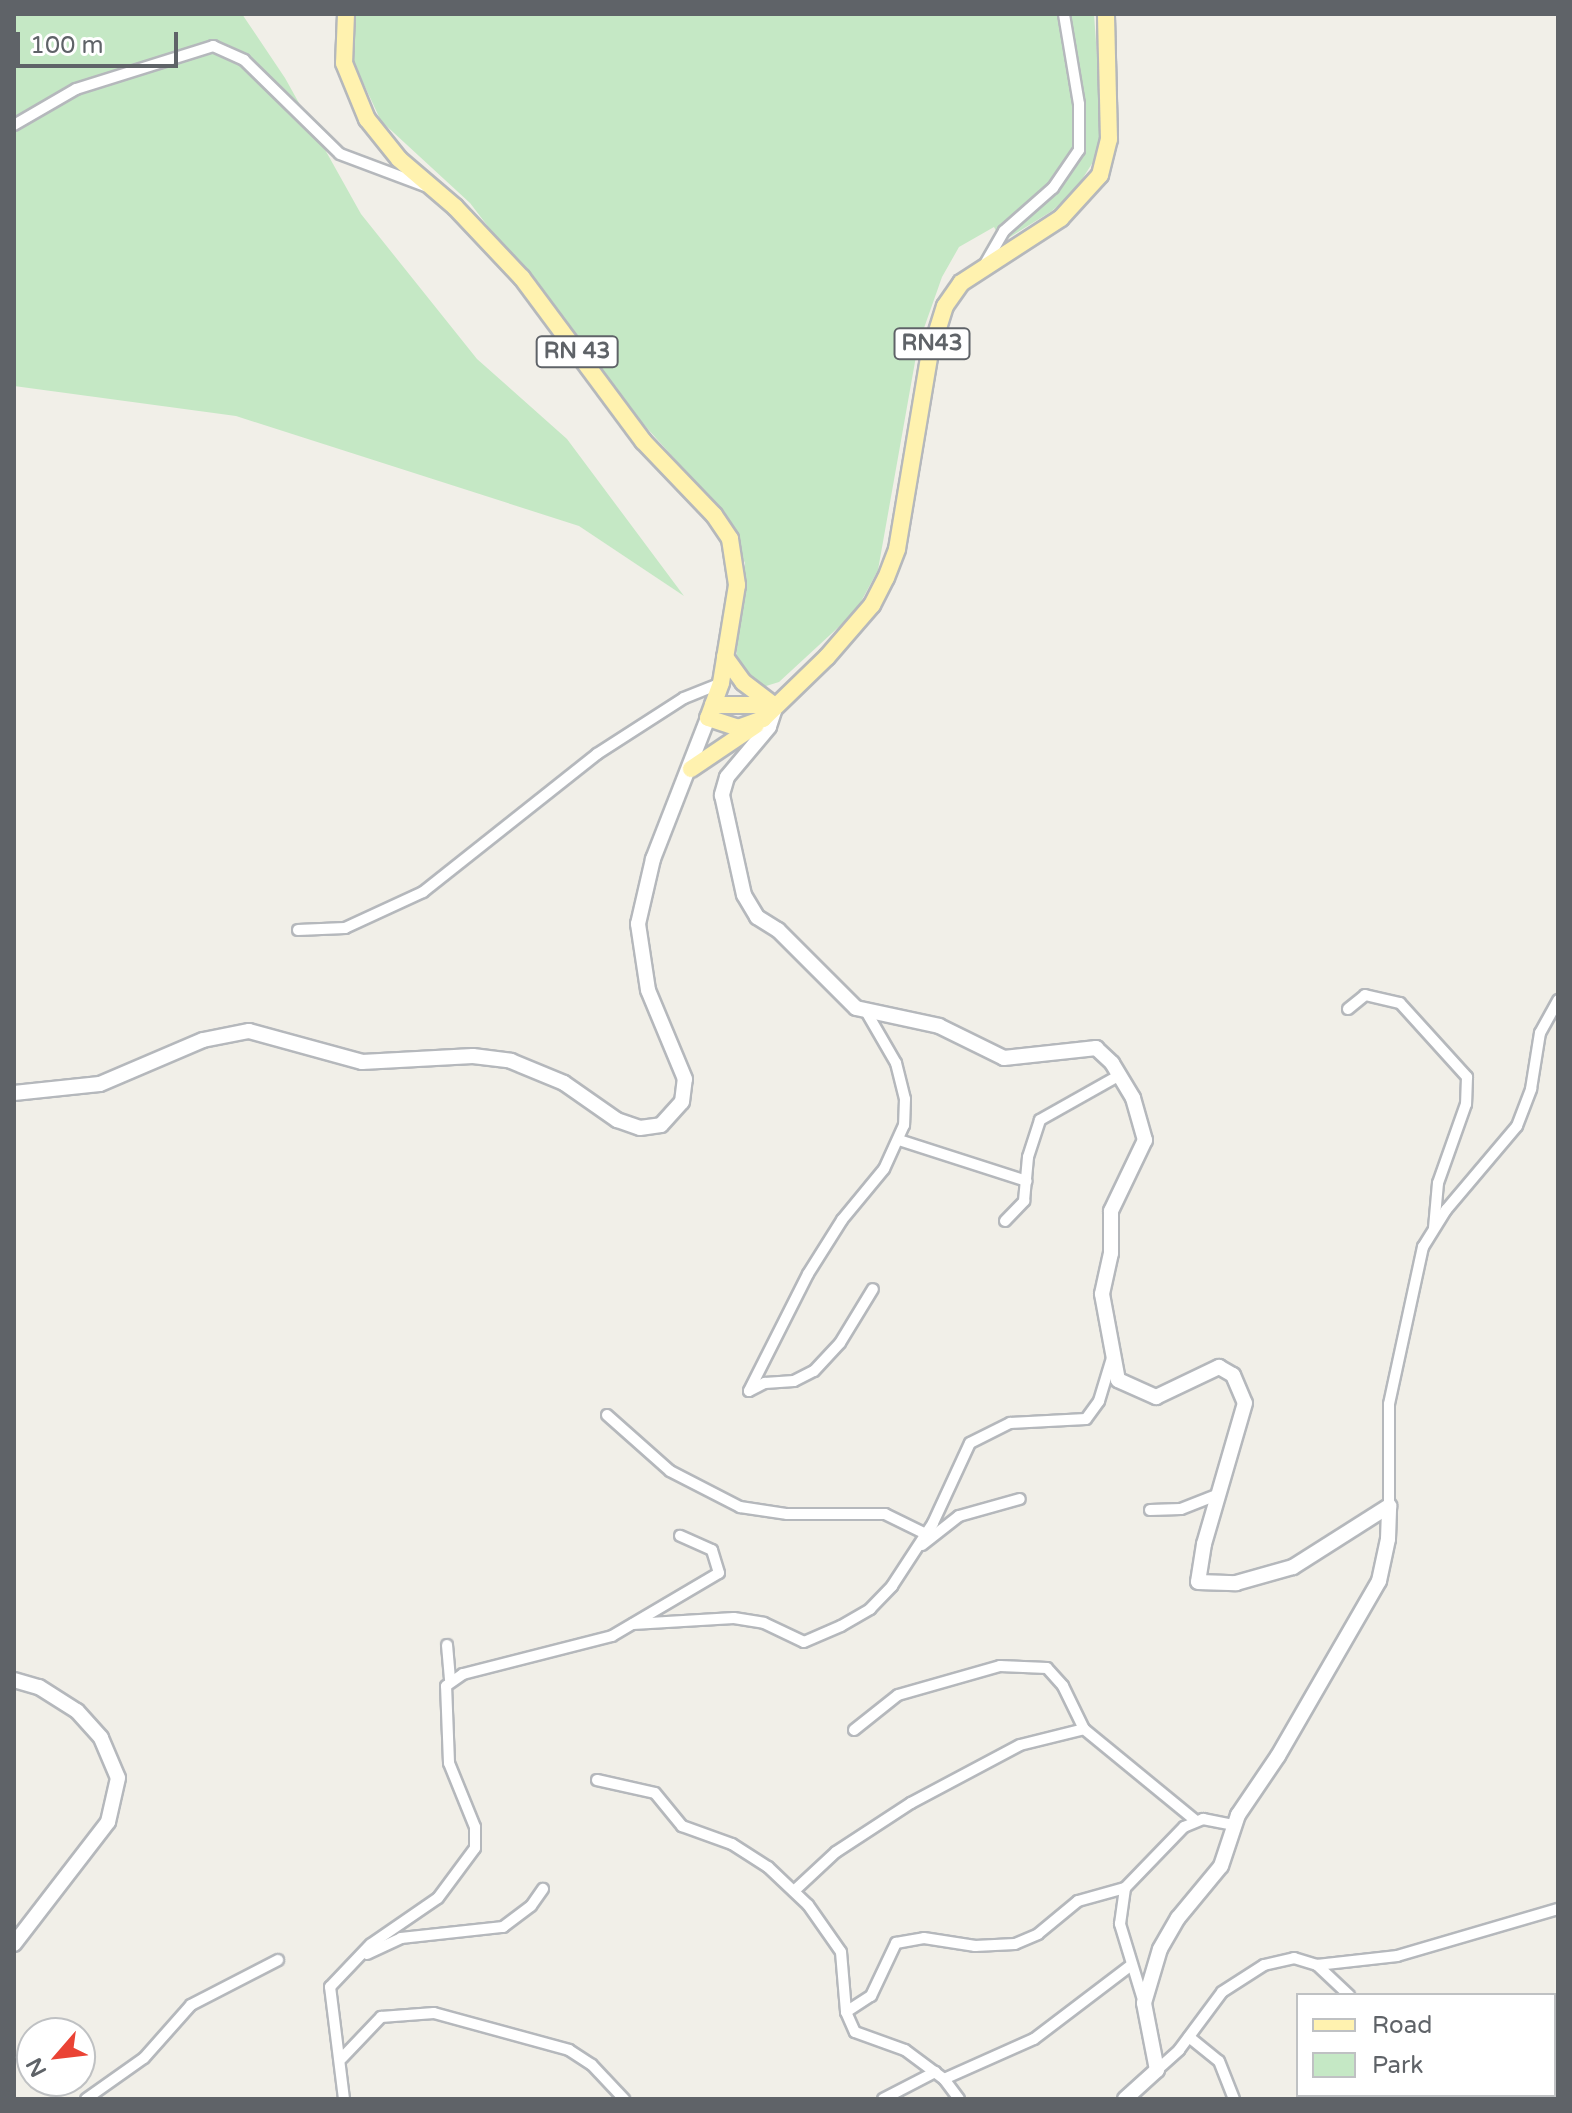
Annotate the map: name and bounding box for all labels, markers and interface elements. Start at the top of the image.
scale bar [20,16,182,66]
text: 100 m [30,31,104,60]
road number: RN43 [892,326,972,362]
road number: RN 43 [535,334,619,370]
legend [1296,1993,1556,2097]
text: Road [1372,2011,1432,2040]
north arrow [16,2017,96,2097]
text: Park [1372,2051,1423,2080]
text: N [21,2053,52,2081]

